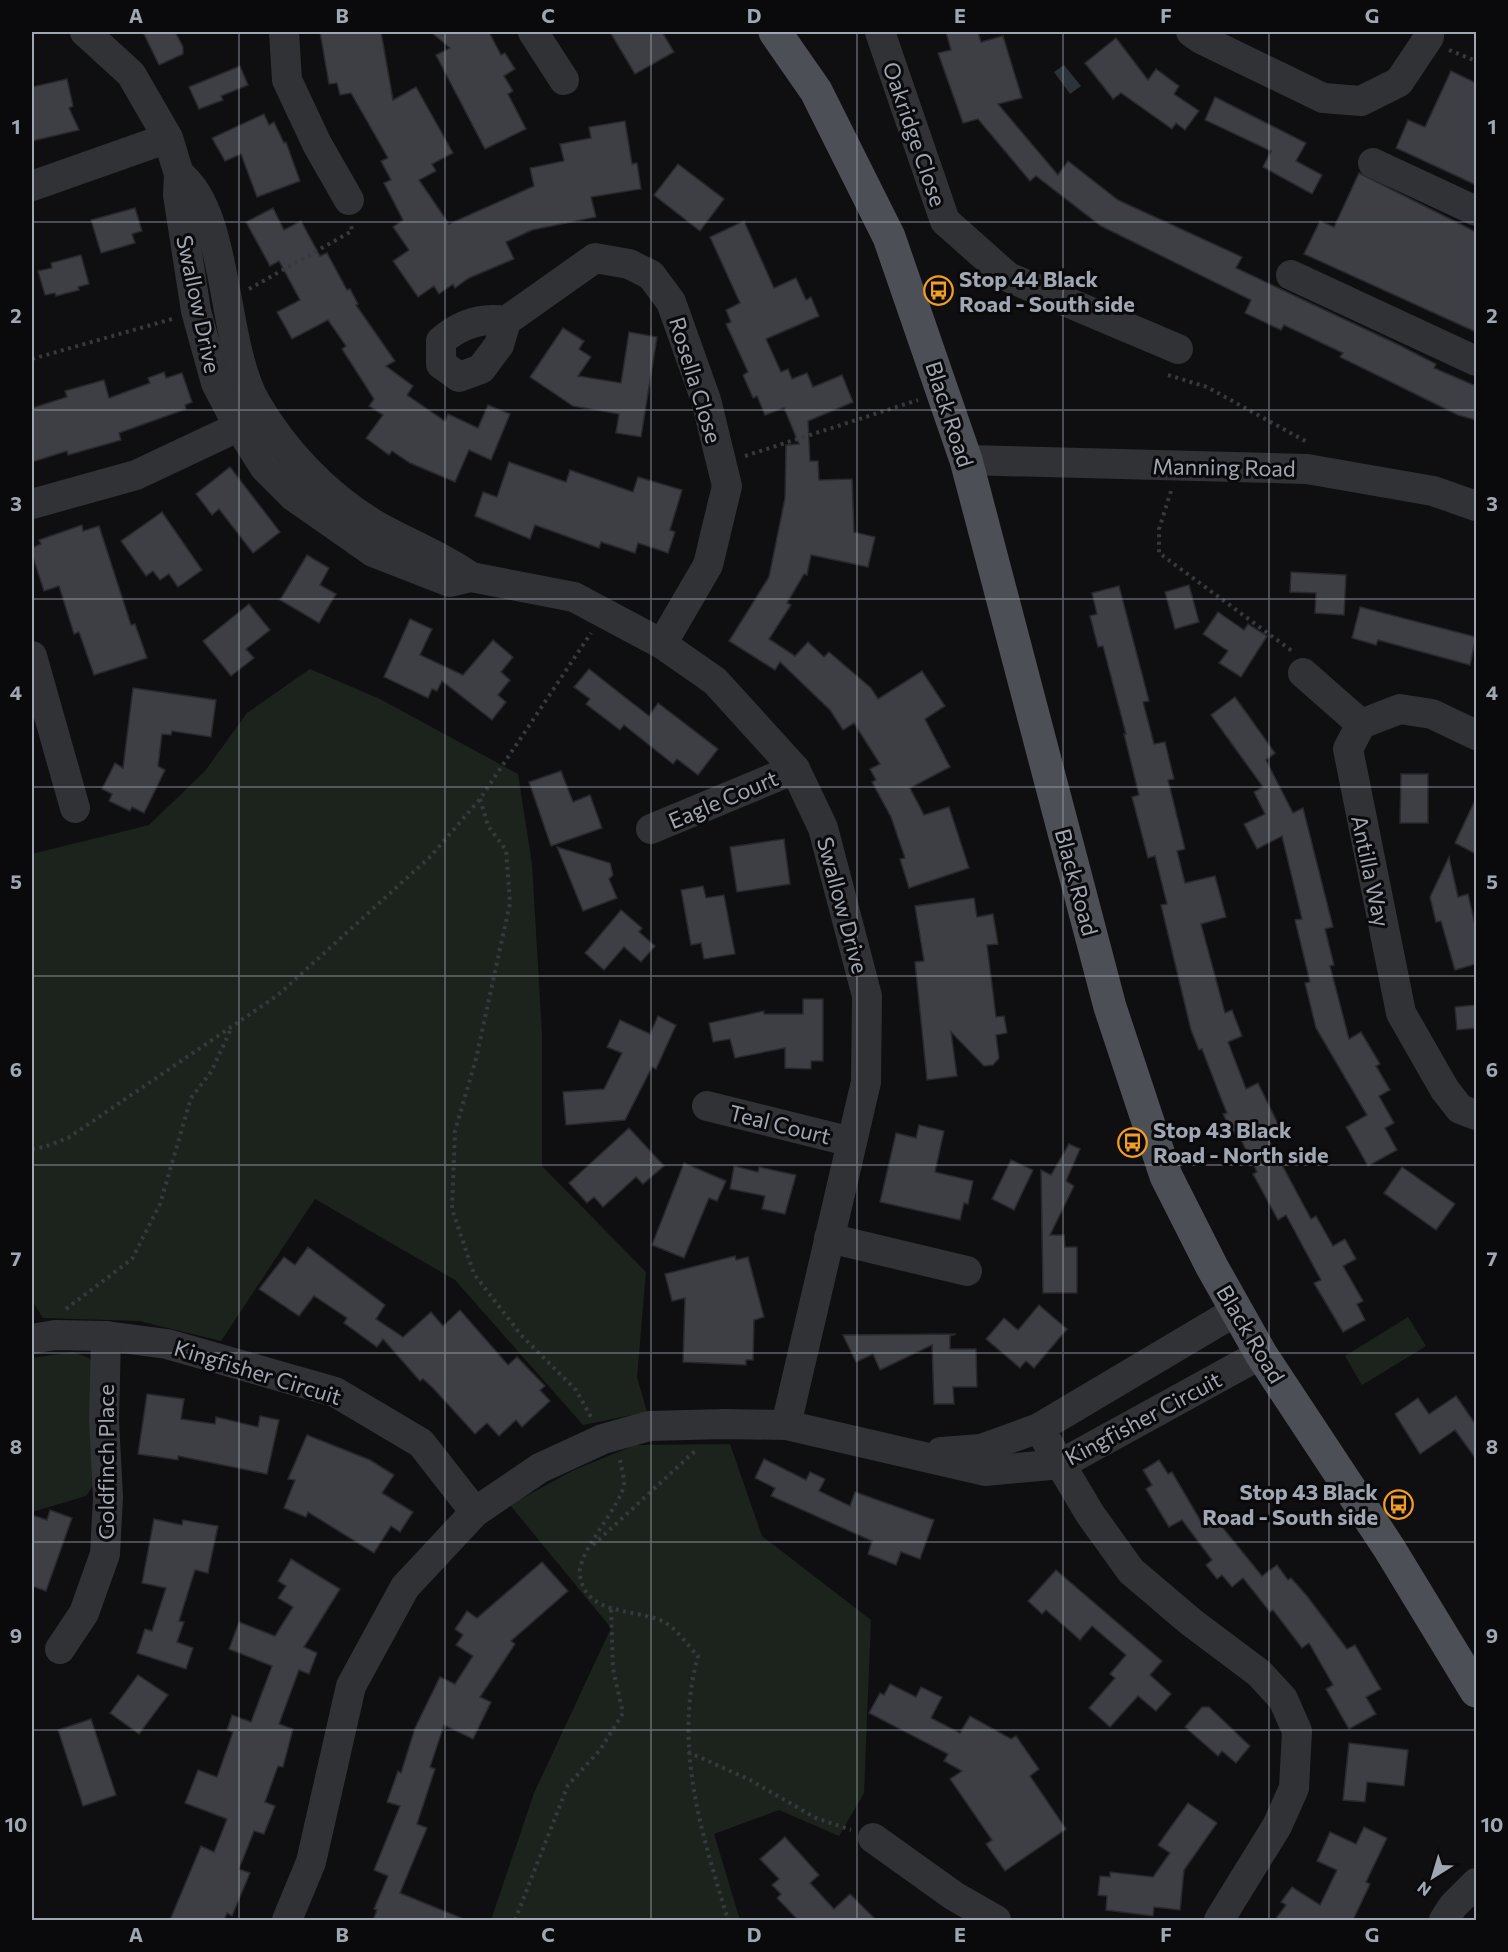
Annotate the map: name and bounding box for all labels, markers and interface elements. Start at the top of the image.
text: A [129,3,143,27]
text: B [335,3,349,27]
text: C [541,3,555,27]
text: D [747,3,761,27]
text: E [954,3,966,27]
text: F [1160,3,1172,27]
text: G [1365,3,1379,27]
street label: Oakridge Close [878,58,952,210]
text: 1 [11,114,21,138]
text: 1 [1487,114,1497,138]
street label: Swallow Drive [171,233,227,375]
place label: Stop 44 Black Road - South side [959,265,1135,317]
bus stop icon: Stop 44 Black Road - South side [922,275,954,307]
text: 2 [10,303,22,327]
text: 2 [1486,303,1498,327]
street label: Rosella Close [664,314,728,446]
street label: Black Road [920,358,980,470]
street label: Manning Road [1152,452,1296,482]
text: 3 [10,491,22,515]
text: 3 [1486,491,1498,515]
text: 4 [10,680,22,704]
text: 4 [1486,680,1498,704]
street label: Eagle Court [664,764,782,834]
street label: Antilla Way [1346,813,1396,929]
street label: Black Road [1050,826,1104,938]
street label: Swallow Drive [812,834,874,976]
text: 5 [10,869,22,893]
text: 5 [1486,869,1498,893]
text: 6 [10,1057,22,1081]
text: 6 [1486,1057,1498,1081]
street label: Teal Court [726,1098,834,1150]
place label: Stop 43 Black Road - North side [1153,1116,1329,1168]
bus stop icon: Stop 43 Black Road - North side [1116,1126,1148,1158]
text: 7 [11,1246,22,1270]
text: 7 [1487,1246,1498,1270]
street label: Black Road [1211,1280,1291,1388]
street label: Kingfisher Circuit [171,1334,345,1410]
street label: Kingfisher Circuit [1060,1365,1226,1471]
street label: Goldfinch Place [92,1384,119,1540]
text: 8 [10,1434,22,1458]
text: 8 [1486,1434,1498,1458]
place label: Stop 43 Black Road - South side [1202,1478,1378,1530]
bus stop icon: Stop 43 Black Road - South side [1383,1488,1415,1520]
text: 9 [10,1623,22,1647]
text: 9 [1486,1623,1498,1647]
text: 10 [5,1812,27,1836]
text: 10 [1481,1812,1503,1836]
north arrow [1403,1847,1463,1907]
text: N [1413,1878,1434,1901]
text: A [129,1922,143,1946]
text: B [335,1922,349,1946]
text: C [541,1922,555,1946]
text: D [747,1922,761,1946]
text: E [954,1922,966,1946]
text: F [1160,1922,1172,1946]
text: G [1365,1922,1379,1946]

